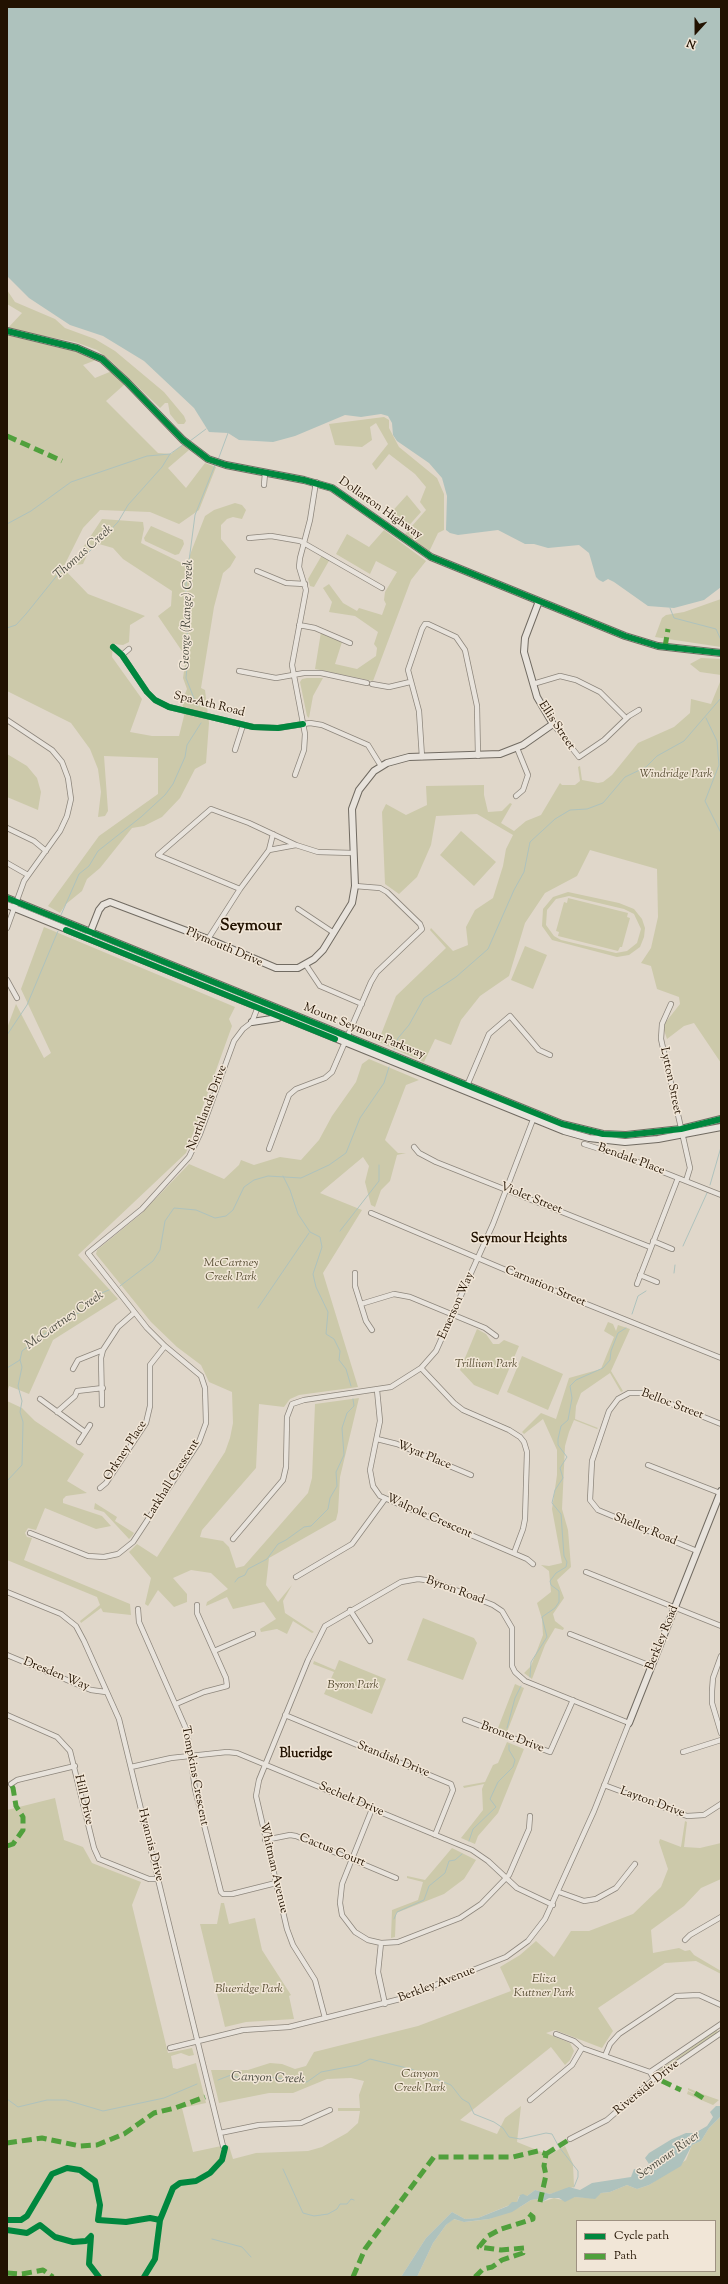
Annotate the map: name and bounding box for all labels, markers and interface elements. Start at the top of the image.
north arrow [676,12,716,52]
text: N [685,34,699,52]
street label: Dollarton Highway [335,475,425,543]
water label: Thomas Creek [51,522,117,584]
water label: George (Range) Creek [178,559,198,671]
street label: Spa-Ath Road [172,689,246,721]
street label: Ellis Street [534,699,578,753]
park label: Windridge Park [640,768,712,782]
district label: Seymour [220,917,282,937]
street label: Plymouth Drive [184,925,264,971]
street label: Mount Seymour Parkway [301,1001,427,1063]
street label: Lytton Street [656,1046,684,1116]
street label: Northlands Drive [185,1063,231,1153]
street label: Bendale Place [596,1141,666,1179]
street label: Violet Street [498,1180,564,1218]
district label: Seymour Heights [471,1232,567,1248]
park label: McCartney Creek Park [204,1257,258,1285]
street label: Carnation Street [502,1263,588,1311]
street label: Emerson Way [436,1270,478,1342]
water label: McCartney Creek [23,1288,107,1354]
park label: Trillium Park [455,1358,517,1372]
street label: Belloc Street [639,1387,705,1423]
street label: Orkney Place [101,1418,151,1484]
street label: Larkhall Crescent [143,1437,203,1523]
street label: Wyat Place [395,1439,453,1473]
street label: Walpole Crescent [384,1492,474,1542]
street label: Shelley Road [611,1511,679,1549]
street label: Byron Road [424,1574,486,1608]
street label: Berkley Road [644,1604,682,1672]
street label: Dresden Way [21,1655,91,1695]
park label: Byron Park [327,1679,379,1693]
street label: Bronte Drive [478,1719,546,1757]
street label: Tompkins Crescent [177,1725,211,1827]
street label: Standish Drive [355,1739,431,1781]
district label: Blueridge [279,1747,333,1763]
street label: Hill Drive [70,1774,96,1826]
street label: Sechelt Drive [316,1780,386,1820]
street label: Layton Drive [618,1785,686,1821]
street label: Hyannis Drive [134,1807,166,1883]
street label: Whitman Avenue [256,1821,290,1915]
street label: Cactus Court [297,1831,367,1871]
street label: Berkley Avenue [396,1964,478,2006]
park label: Eliza Kuttner Park [513,1973,575,2001]
park label: Blueridge Park [215,1983,283,1997]
street label: Riverside Drive [611,2057,683,2119]
park label: Canyon Creek Park [394,2068,446,2096]
water label: Canyon Creek [231,2070,305,2088]
water label: Seymour River [634,2129,704,2183]
legend [576,2220,716,2272]
text: Cycle path [614,2227,669,2245]
text: Path [614,2247,637,2265]

